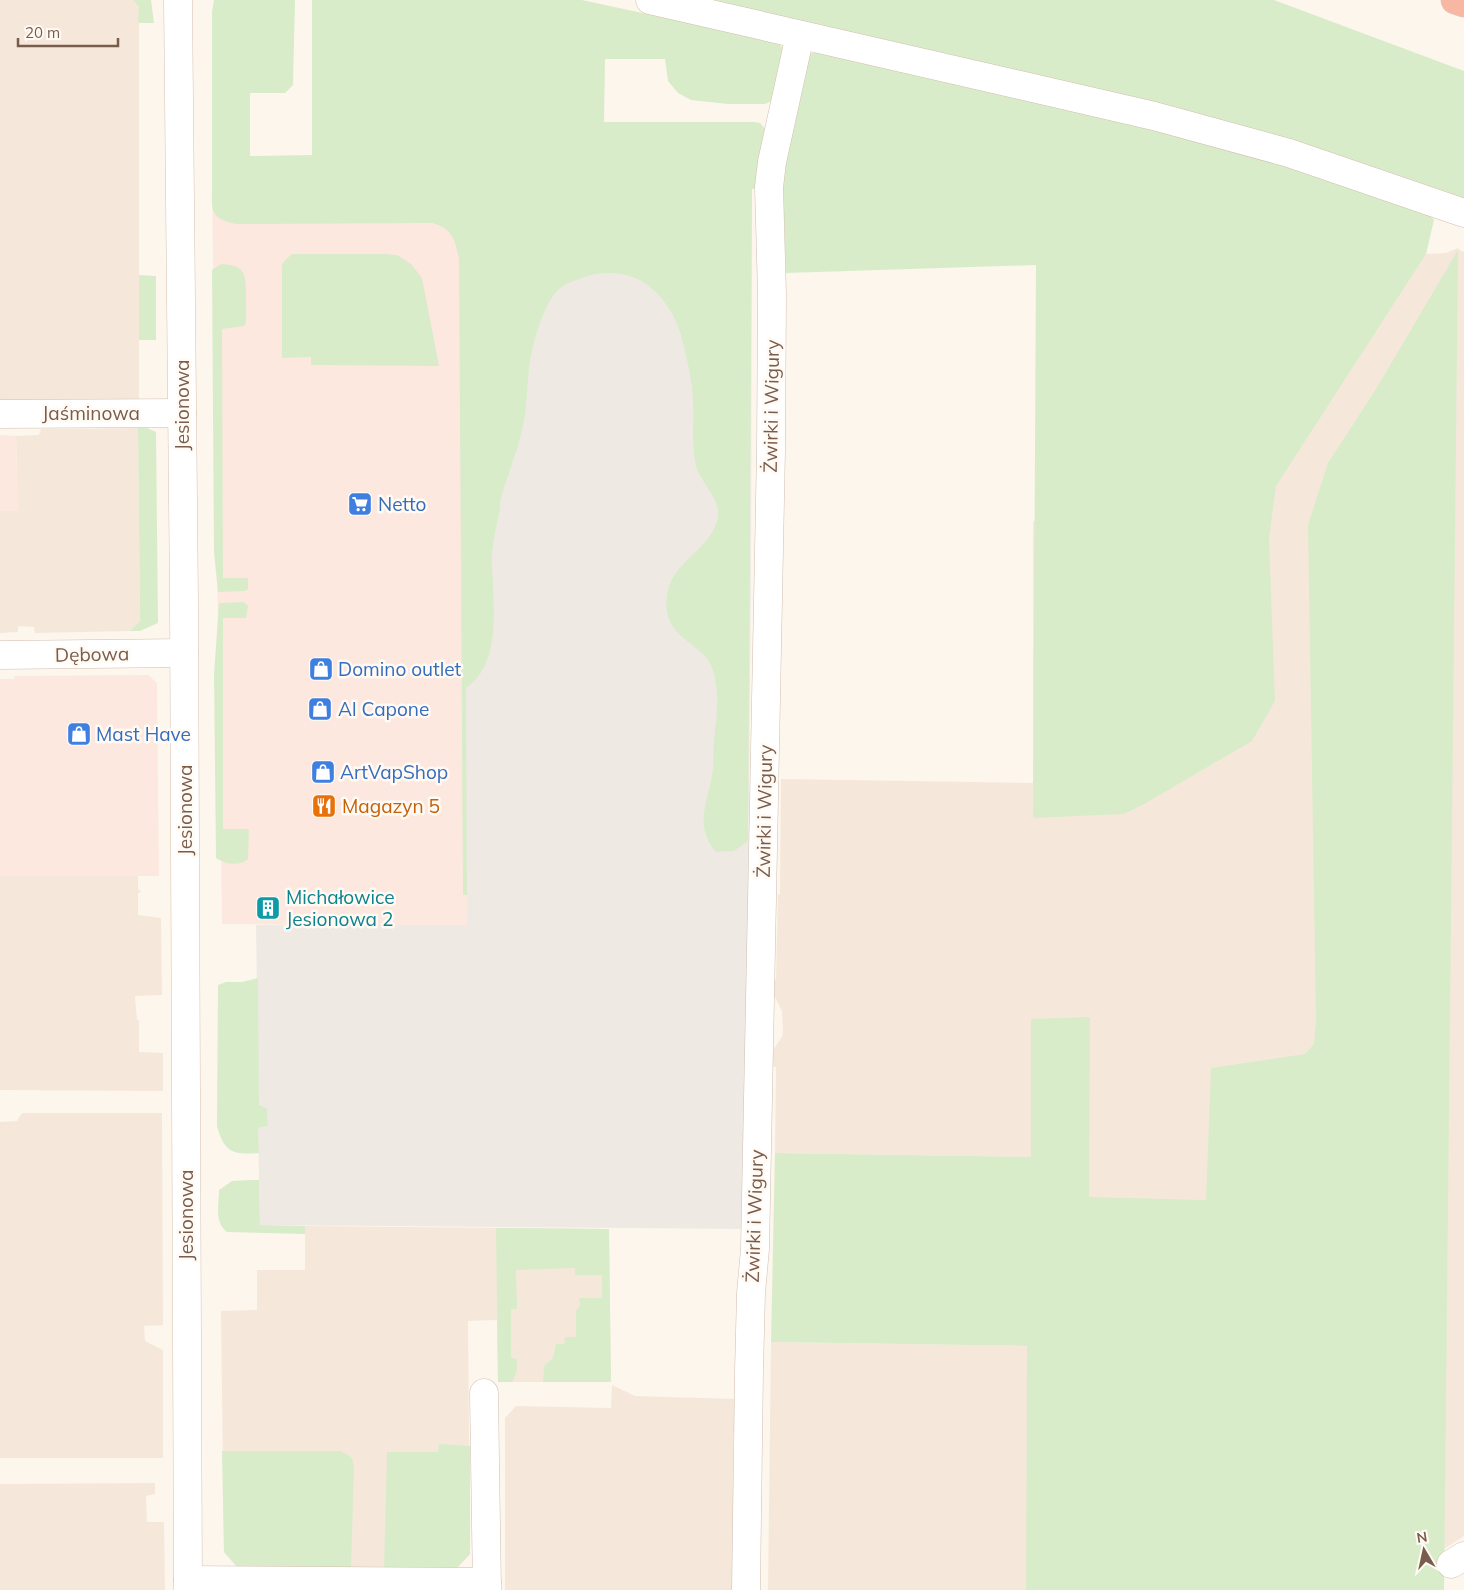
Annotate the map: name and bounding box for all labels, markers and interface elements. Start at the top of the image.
scale bar [18,15,118,47]
text: 20 m [25,23,60,42]
street label: Żwirki i Wigury [758,339,784,473]
street label: Jesionowa [170,360,194,450]
street label: Jaśminowa [42,401,140,425]
supermarket icon: Netto [347,491,373,517]
place label: Netto [378,492,426,516]
street label: Dębowa [55,641,129,667]
shop icon: Domino outlet [308,656,334,682]
place label: Domino outlet [338,657,462,681]
shop icon: Al Capone [307,696,333,722]
place label: Al Capone [338,697,429,721]
shop icon: Mast Have [66,721,92,747]
place label: Mast Have [96,722,191,746]
street label: Żwirki i Wigury [751,744,777,878]
shop icon: ArtVapShop [310,759,336,785]
place label: ArtVapShop [340,760,448,784]
street label: Jesionowa [173,765,197,855]
restaurant icon: Magazyn 5 [311,793,337,819]
place label: Magazyn 5 [342,794,440,818]
place label: Michałowice Jesionowa 2 [286,885,395,931]
building icon: Michałowice Jesionowa 2 [255,895,281,921]
street label: Żwirki i Wigury [740,1149,768,1283]
street label: Jesionowa [174,1170,198,1260]
north arrow [1399,1525,1449,1575]
text: N [1415,1527,1429,1547]

